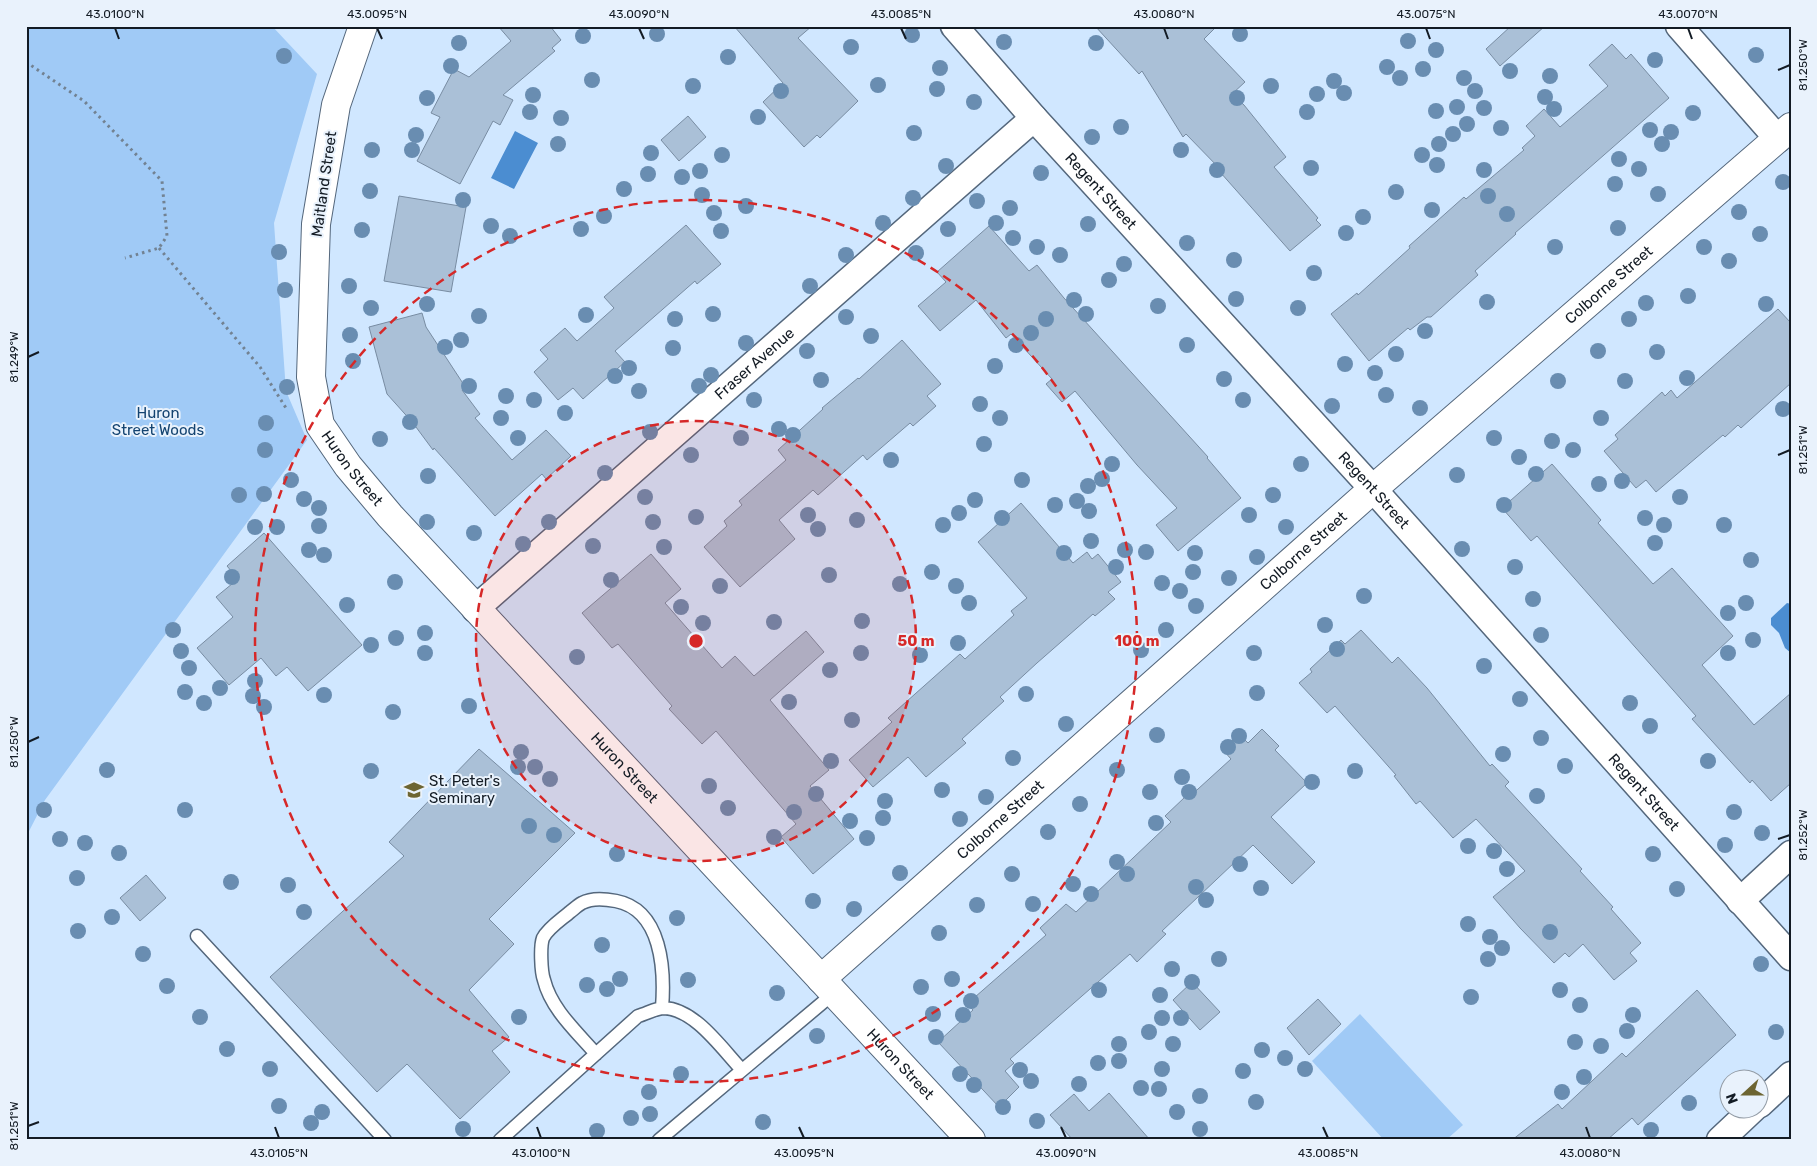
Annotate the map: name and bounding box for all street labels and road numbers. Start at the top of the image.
street label: Maitland Street [308,130,340,238]
street label: Regent Street [1061,149,1140,233]
street label: Colborne Street [1561,242,1656,328]
street label: Fraser Avenue [711,324,798,403]
street label: Huron Street [318,427,387,510]
street label: Regent Street [1335,448,1413,533]
street label: Colborne Street [1256,507,1351,594]
street label: Huron Street [587,729,662,807]
street label: Regent Street [1605,750,1683,835]
street label: Colborne Street [953,776,1048,863]
street label: Huron Street [863,1025,938,1103]

